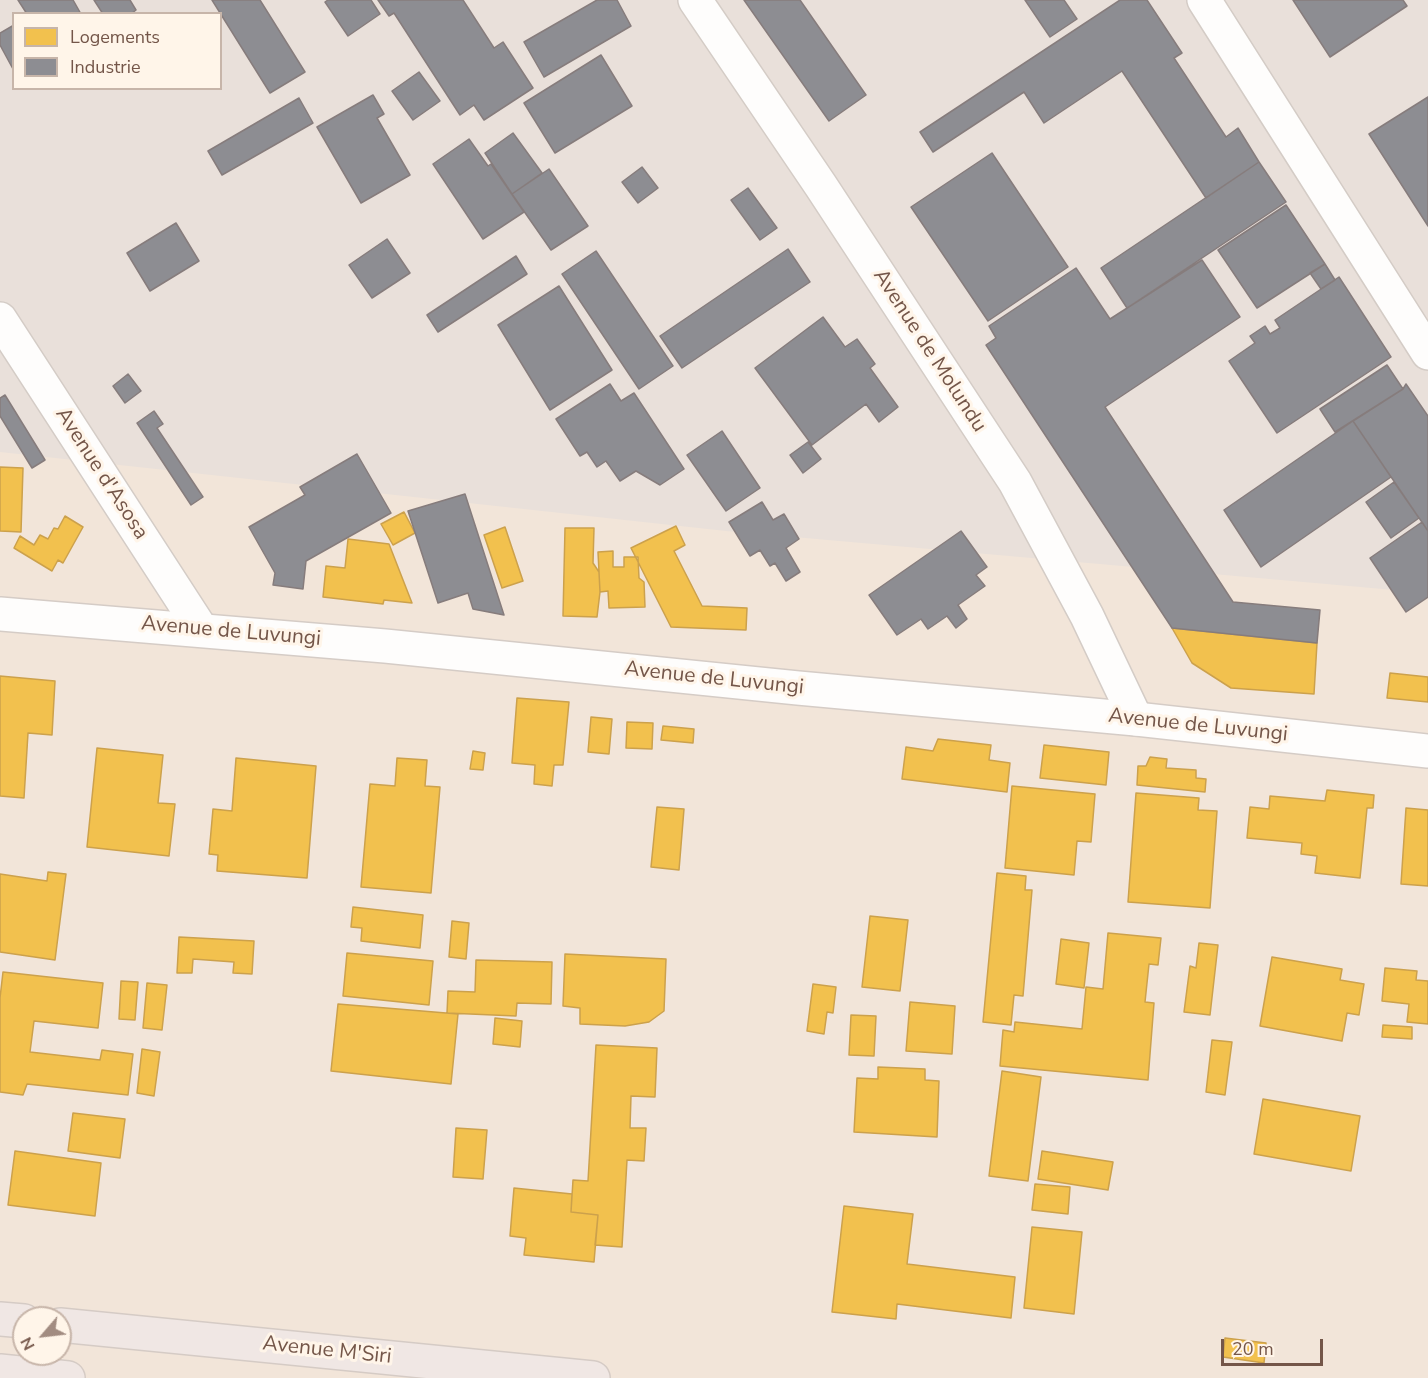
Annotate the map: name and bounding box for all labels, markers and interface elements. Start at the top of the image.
legend [12,12,222,90]
text: Logements [70,25,160,49]
text: Industrie [70,55,141,79]
street label: Avenue de Molundu [867,265,991,437]
street label: Avenue d'Asosa [49,403,153,545]
street label: Avenue de Luvungi [140,612,322,652]
street label: Avenue de Luvungi [623,657,805,701]
street label: Avenue de Luvungi [1107,704,1289,748]
north arrow [12,1306,72,1366]
scale bar [1224,1327,1326,1365]
street label: Avenue M'Siri [261,1332,393,1370]
text: N [15,1333,40,1354]
text: 20 m [1232,1337,1274,1361]

